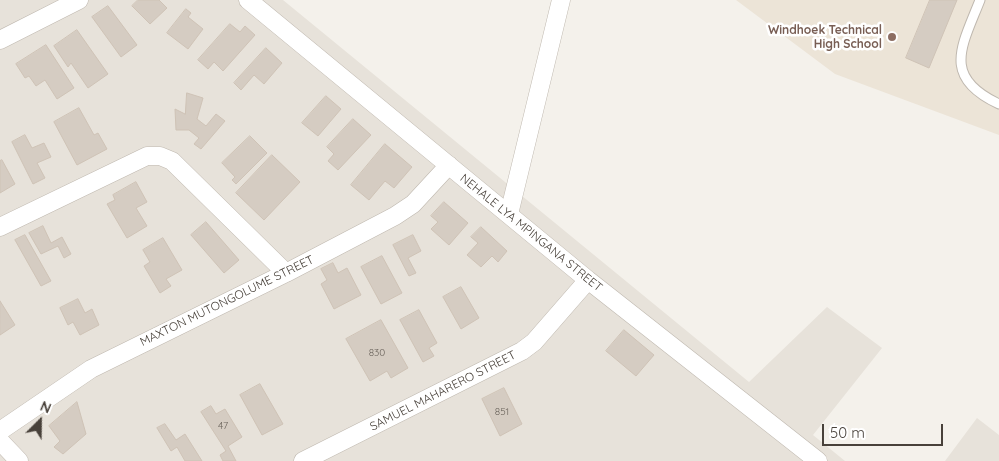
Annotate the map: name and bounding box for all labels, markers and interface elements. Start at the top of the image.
place label: Windhoek Technical High School [768,23,882,51]
marker: Windhoek Technical High School [886,31,898,43]
street label: NEHALE LYA MPINGANA STREET [457,171,605,295]
street label: MAXTON MUTONGOLUME STREET [138,253,316,349]
house number: 830 [369,347,385,359]
street label: SAMUEL MAHARERO STREET [368,348,518,434]
north arrow [15,396,65,446]
text: N [38,397,54,417]
house number: 851 [495,406,509,418]
scale bar [824,414,945,446]
house number: 47 [218,420,228,432]
text: 50 m [830,423,865,442]

